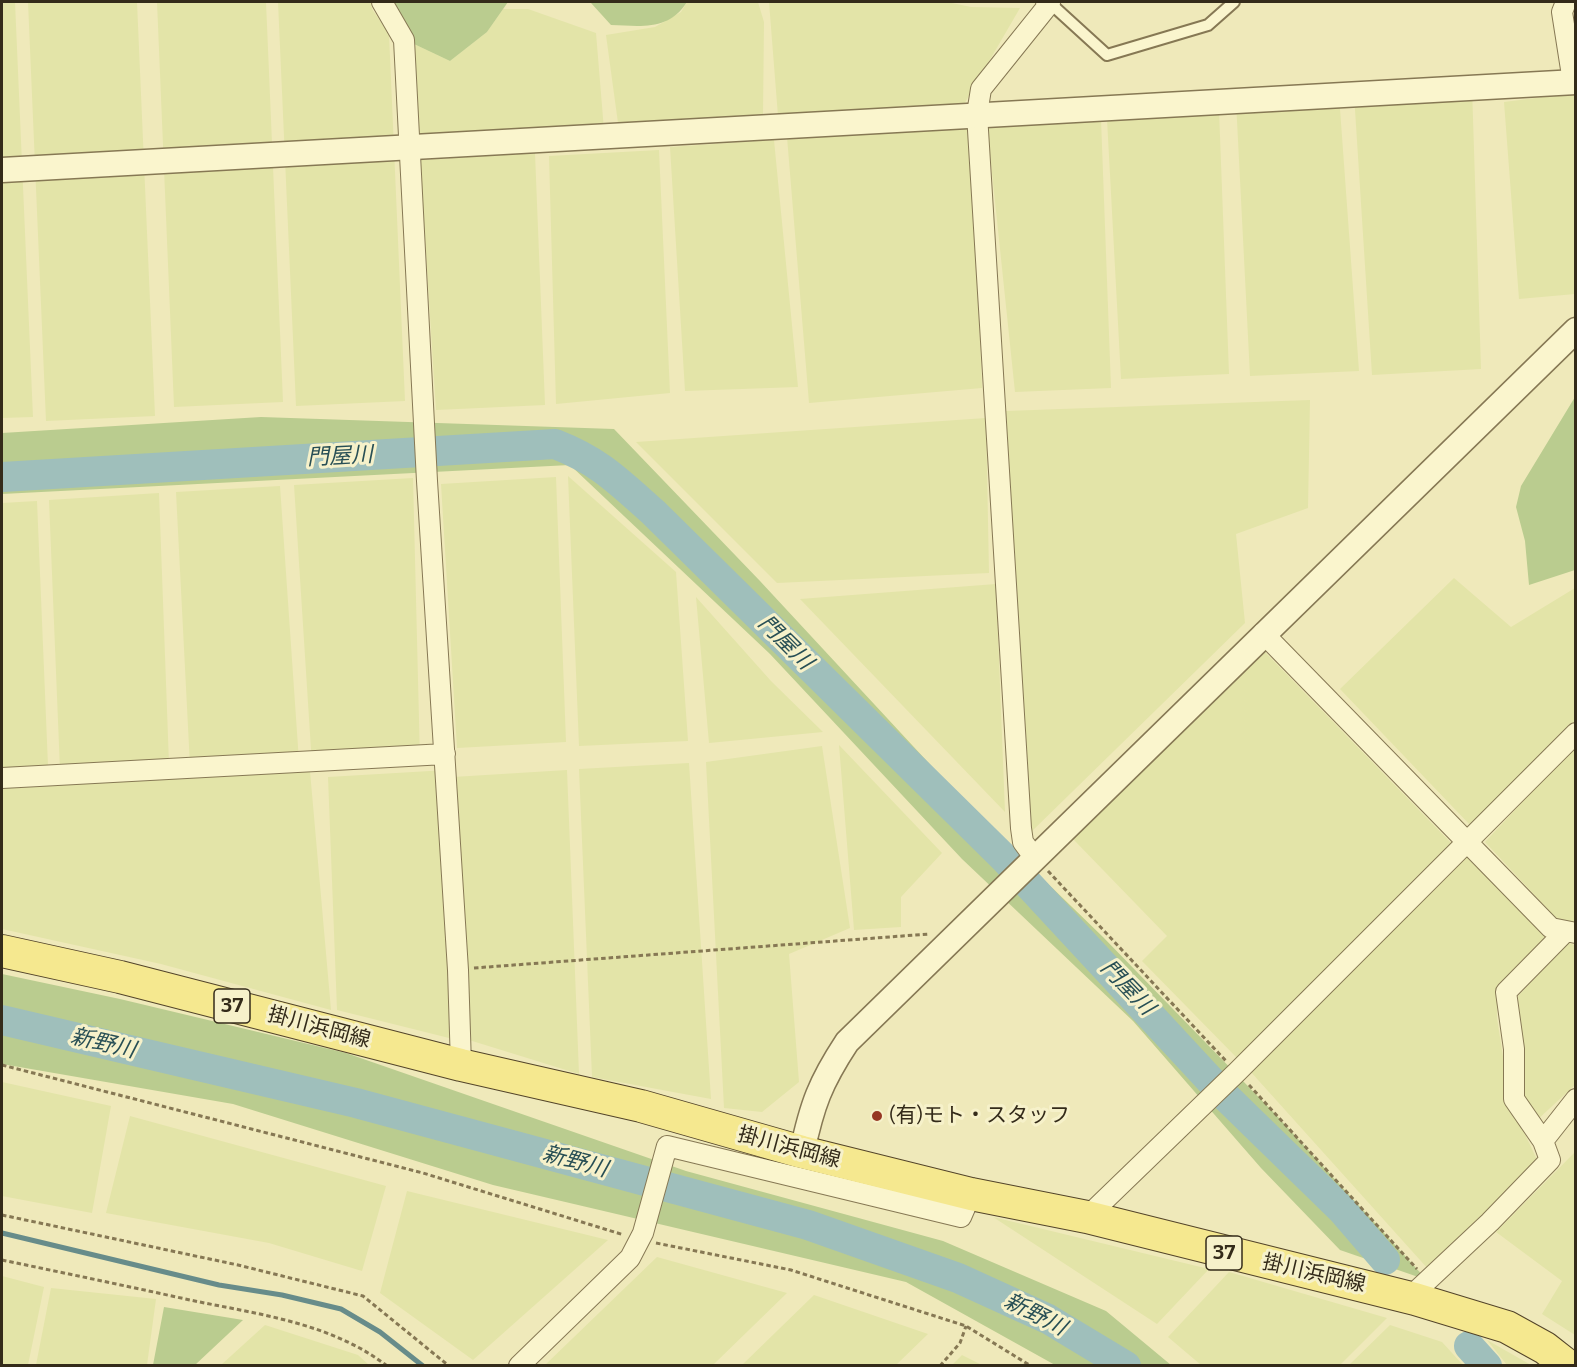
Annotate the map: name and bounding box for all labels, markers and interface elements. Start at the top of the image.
water label: 門屋川 [306,442,374,472]
water label: 門屋川 [752,610,818,676]
water label: 門屋川 [1095,955,1159,1021]
road number: 37 [214,989,250,1023]
street label: 掛川浜岡線 [265,1002,373,1054]
water label: 新野川 [68,1024,138,1064]
place label: (有)モト・スタッフ [889,1103,1070,1129]
marker: (有)モト・スタッフ [870,1109,884,1123]
street label: 掛川浜岡線 [735,1122,843,1174]
water label: 新野川 [540,1141,610,1183]
road number: 37 [1206,1236,1242,1270]
street label: 掛川浜岡線 [1260,1250,1368,1298]
water label: 新野川 [1000,1288,1070,1342]

